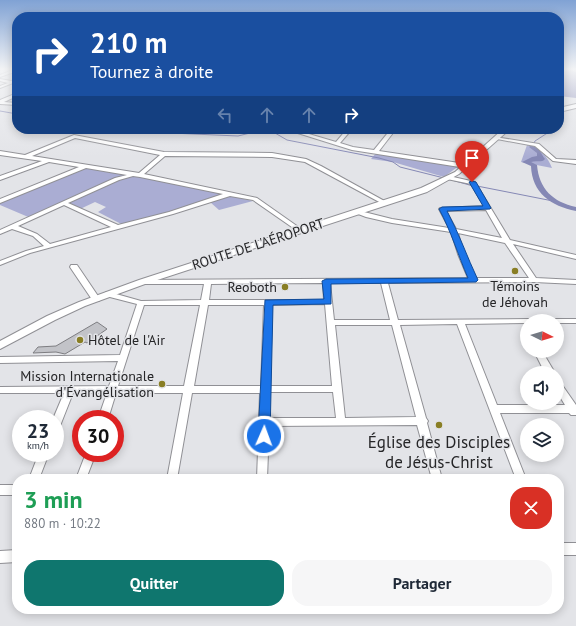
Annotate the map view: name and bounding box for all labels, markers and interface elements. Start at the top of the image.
text: 210 m [90,24,167,61]
icon: right [24,28,76,80]
text: Tournez à droite [90,60,213,83]
icon: left [214,104,236,126]
icon: ahead [256,104,278,126]
icon: ahead [298,104,320,126]
icon: right [340,104,362,126]
pin [455,141,489,182]
icon: arrive [461,147,483,169]
street label: ROUTE DE L'AÉROPORT [190,214,327,274]
marker: Témoins de Jéhovah [510,266,520,276]
place label: Témoins de Jéhovah [482,277,548,311]
place label: Reoboth [227,278,277,296]
marker: Reoboth [280,282,290,292]
north arrow [520,314,564,358]
map controls [520,314,564,462]
place label: Hôtel de l'Air [88,331,165,349]
marker: Hôtel de l'Air [75,335,85,345]
button: sound [520,366,564,410]
place label: Mission Internationale d'Évangélisation [20,367,154,401]
marker: Mission Internationale d'Évangélisation [157,379,167,389]
speed limit sign: 30 [72,410,124,462]
position arrow [243,415,285,457]
text: 23 [27,418,49,444]
button: layers [520,418,564,462]
marker: Église des Disciples de Jésus-Christ [434,420,444,430]
place label: Église des Disciples de Jésus-Christ [368,431,510,473]
text: km/h [27,439,49,452]
text: 3 min [24,484,83,515]
button: close [510,487,552,529]
text: 880 m · 10:22 [24,515,101,532]
button: Quitter [24,560,284,606]
button: Partager [292,560,552,606]

